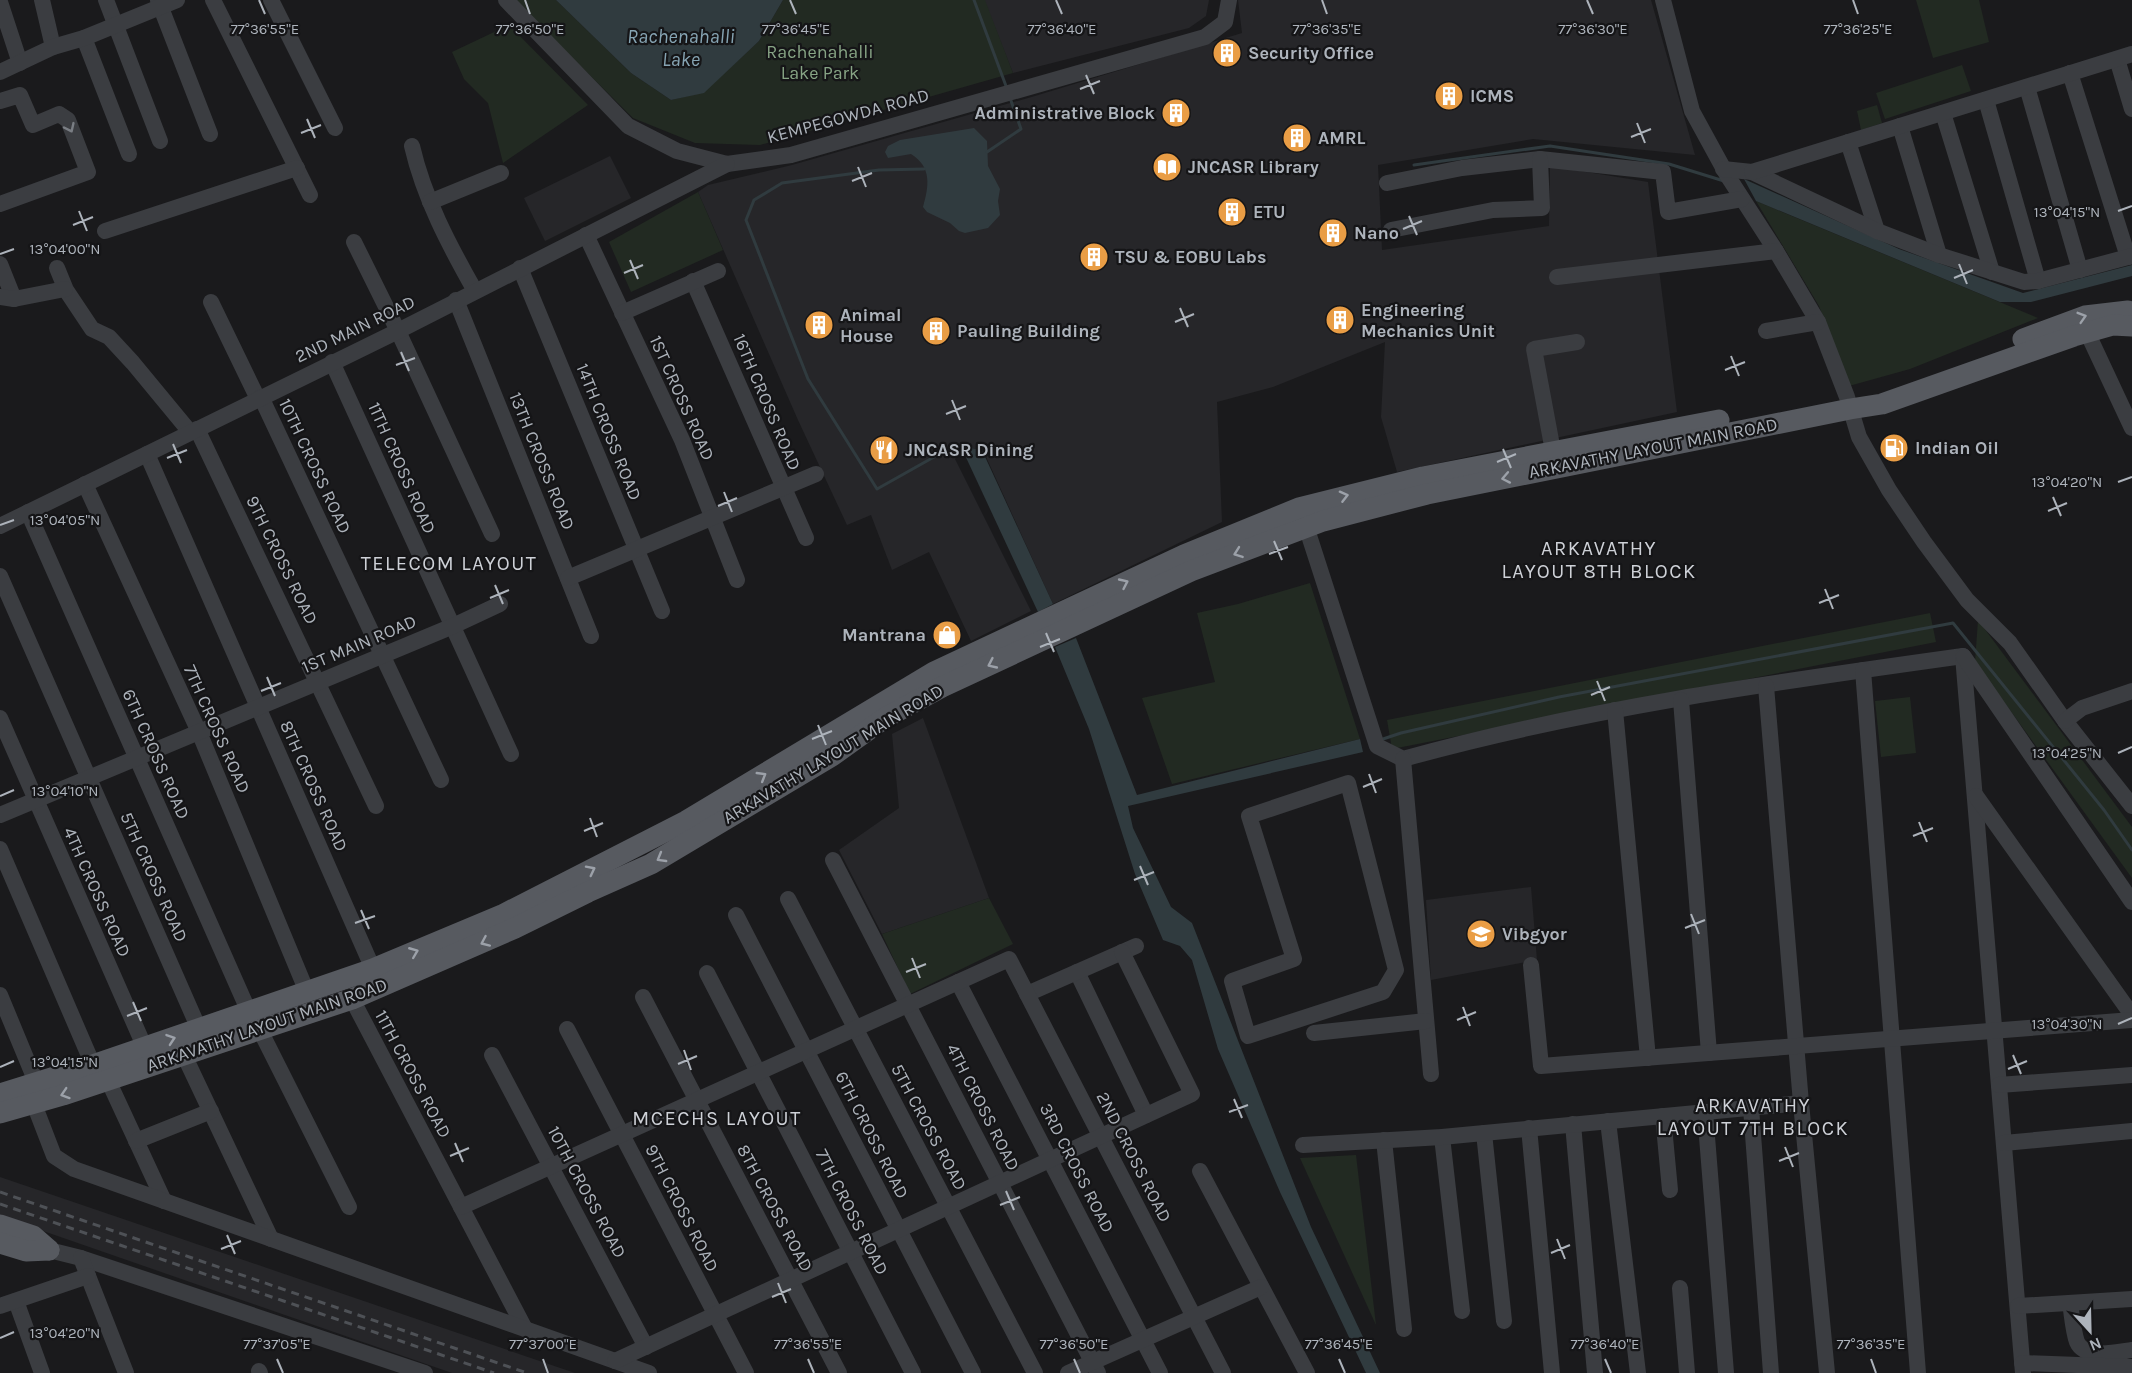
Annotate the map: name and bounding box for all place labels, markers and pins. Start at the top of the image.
building icon: Security Office [1211,37,1243,69]
place label: Security Office [1248,42,1374,64]
building icon: ICMS [1433,80,1465,112]
place label: ICMS [1470,85,1514,107]
building icon: Administrative Block [1160,97,1192,129]
place label: Administrative Block [974,102,1155,124]
building icon: AMRL [1281,122,1313,154]
place label: AMRL [1318,127,1366,149]
library icon: JNCASR Library [1151,151,1183,183]
place label: JNCASR Library [1188,156,1319,178]
building icon: ETU [1216,196,1248,228]
place label: ETU [1253,201,1286,223]
building icon: Nano [1317,217,1349,249]
place label: Nano [1354,222,1399,244]
building icon: TSU & EOBU Labs [1078,241,1110,273]
place label: TSU & EOBU Labs [1115,246,1266,268]
place label: Engineering Mechanics Unit [1361,299,1495,342]
place label: Animal House [840,304,901,347]
building icon: Engineering Mechanics Unit [1324,304,1356,336]
building icon: Animal House [803,309,835,341]
building icon: Pauling Building [920,315,952,347]
place label: Pauling Building [957,320,1100,342]
fuel station icon: Indian Oil [1878,432,1910,464]
restaurant icon: JNCASR Dining [868,434,900,466]
place label: Indian Oil [1915,437,1999,459]
place label: JNCASR Dining [905,439,1034,461]
shop icon: Mantrana [931,619,963,651]
place label: Mantrana [842,624,926,646]
school or university icon: Vibgyor [1465,918,1497,950]
place label: Vibgyor [1502,923,1567,945]

